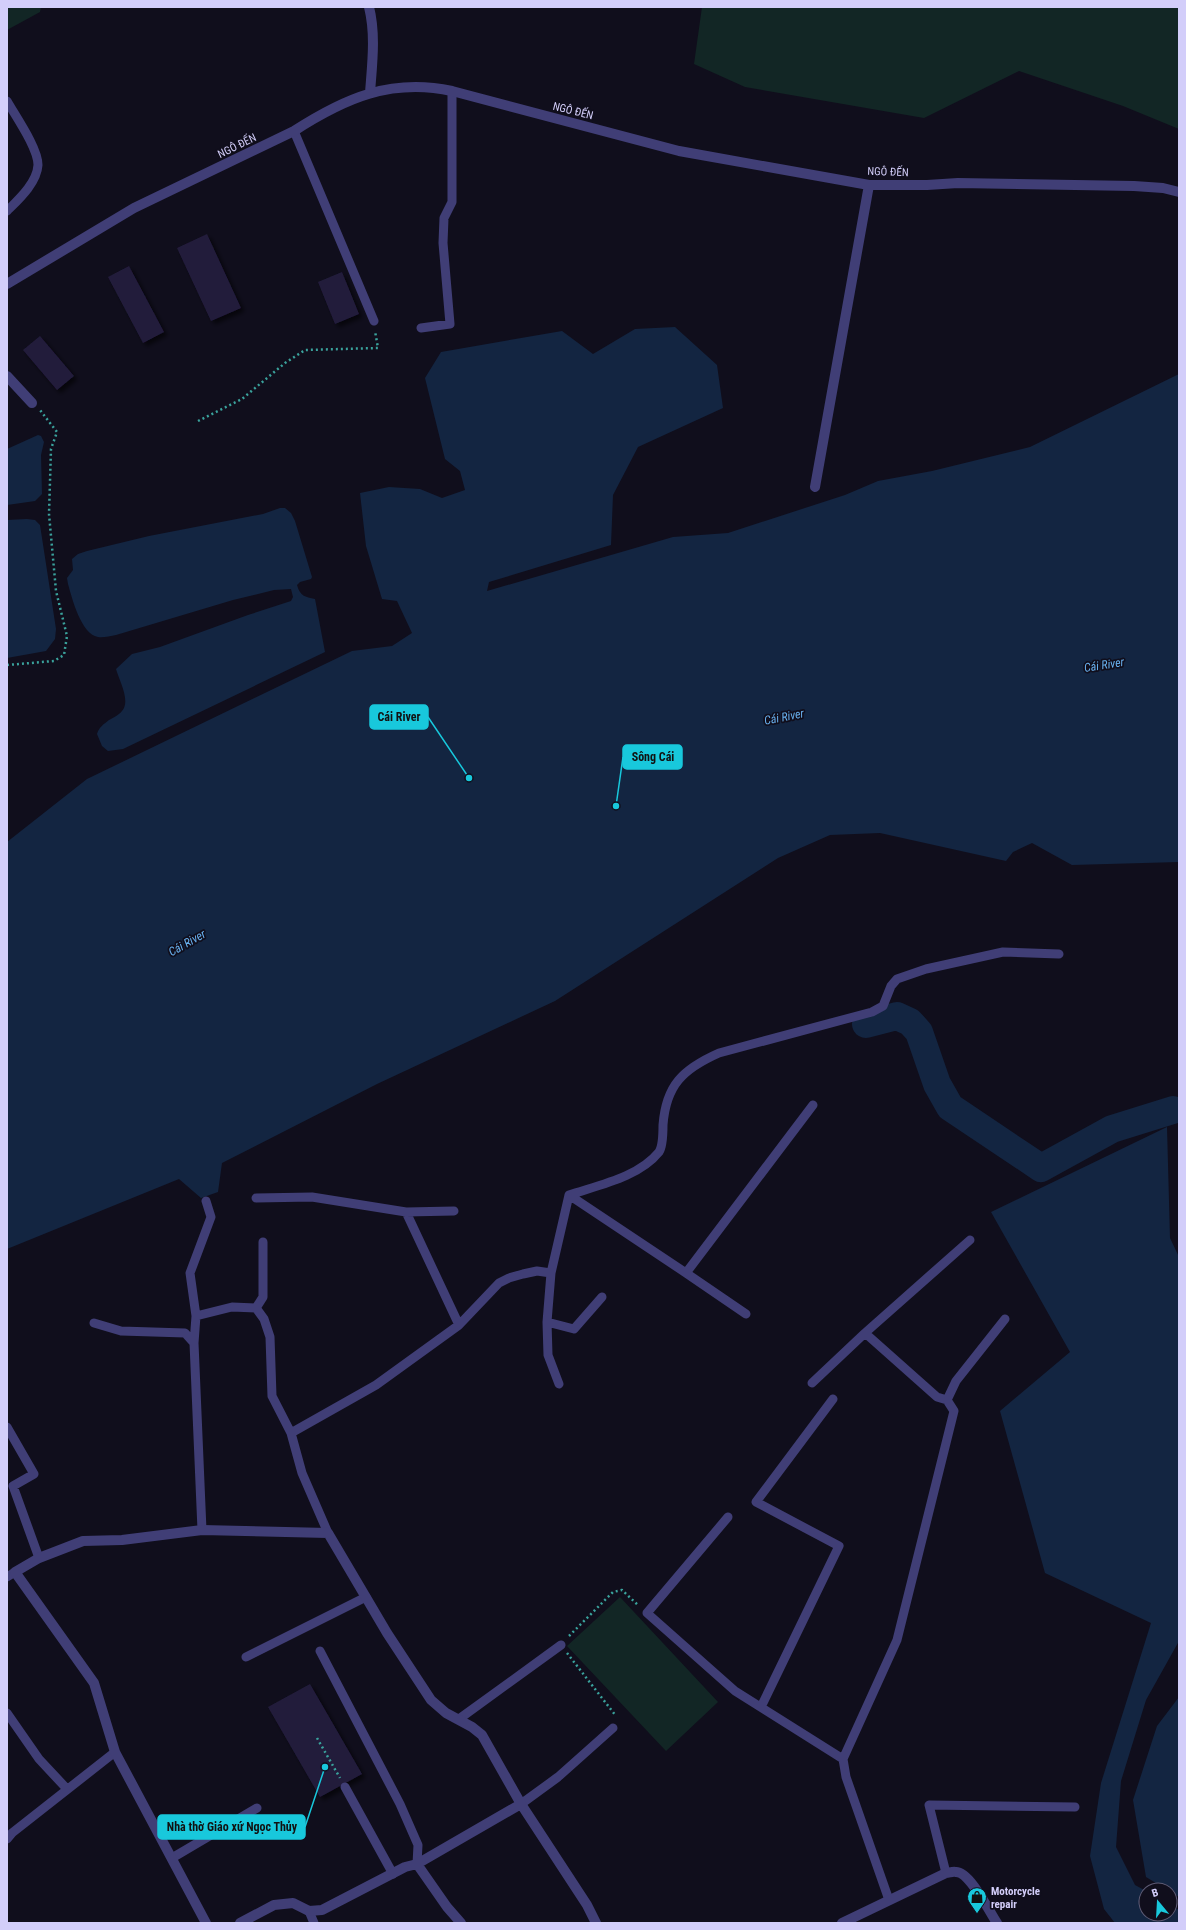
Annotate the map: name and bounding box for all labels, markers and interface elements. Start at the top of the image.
street label: NGÔ ĐẾN [551,98,595,122]
street label: NGÔ ĐẾN [215,129,258,161]
street label: NGÔ ĐẾN [867,163,909,179]
water label: Cái River [1083,655,1125,675]
callout: Cái River [370,705,428,729]
water label: Cái River [763,706,806,728]
text: Cái River [378,710,421,724]
callout: Sông Cái [623,745,682,769]
text: Sông Cái [632,750,674,764]
water label: Cái River [166,927,208,959]
callout: Nhà thờ Giáo xứ Ngọc Thủy [158,1815,305,1839]
text: Nhà thờ Giáo xứ Ngọc Thủy [167,1820,298,1834]
north arrow [1138,1882,1178,1922]
place label: Motorcycle repair [991,1885,1040,1911]
shop icon: Motorcycle repair [966,1886,988,1914]
text: B [1150,1886,1160,1900]

